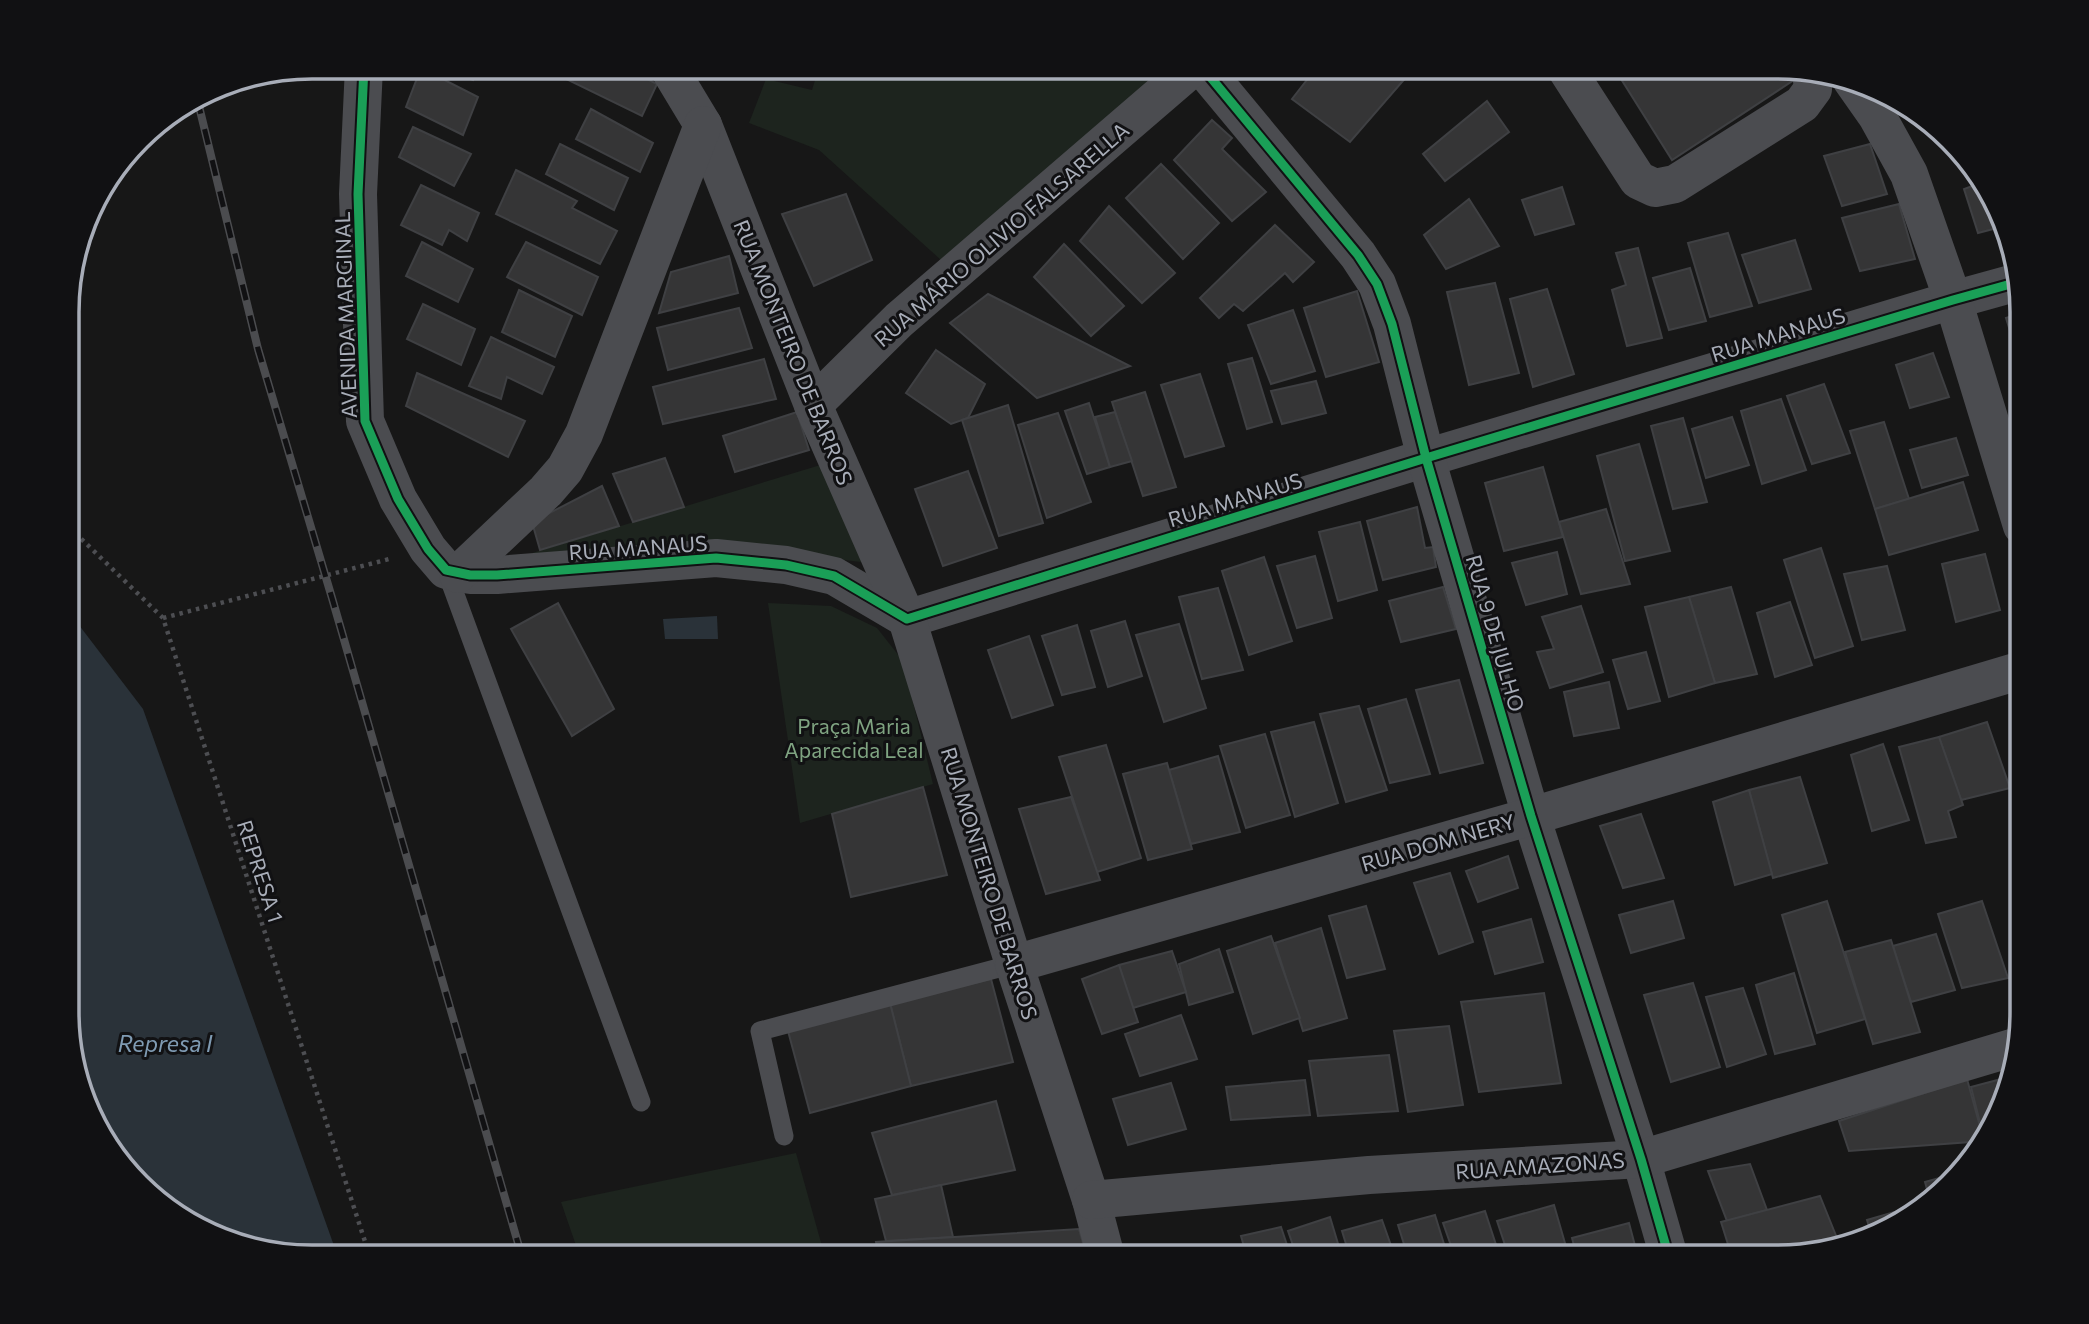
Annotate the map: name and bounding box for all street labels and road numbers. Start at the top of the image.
street label: RUA MÁRIO OLIVIO FALSARELLA [869,117,1133,351]
street label: AVENIDA MARGINAL [329,211,361,419]
street label: RUA MONTEIRO DE BARROS [729,216,859,488]
street label: RUA MANAUS [1708,302,1848,366]
street label: RUA MANAUS [1165,467,1305,531]
street label: RUA MANAUS [568,530,708,564]
street label: RUA 9 DE JULHO [1462,552,1530,714]
street label: RUA MONTEIRO DE BARROS [937,744,1043,1022]
street label: RUA DOM NERY [1358,808,1518,876]
street label: REPRESA 1 [233,817,289,925]
street label: RUA AMAZONAS [1455,1147,1625,1183]

